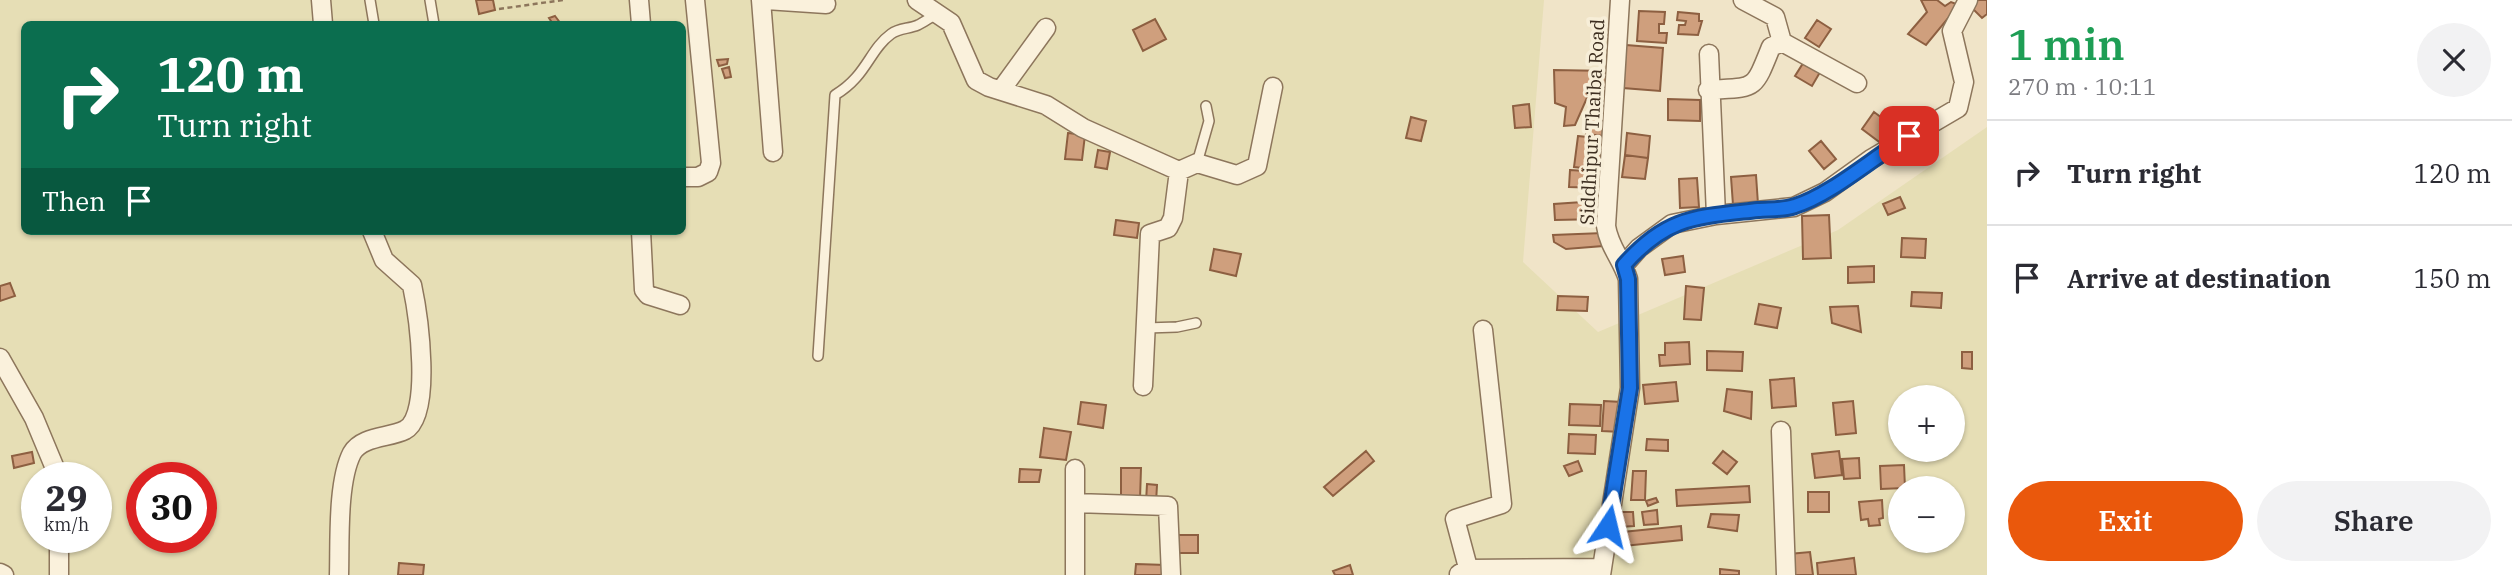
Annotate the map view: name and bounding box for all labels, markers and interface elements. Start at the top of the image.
text: 1 min [2008,17,2125,72]
street label: Siddhipur Thaiba Road [1575,18,1609,226]
button: close [2417,23,2491,97]
text: 120 m [157,42,304,105]
icon: right [42,49,133,140]
text: 270 m · 10:11 [2008,71,2157,101]
text: Turn right [157,104,312,146]
pin [1879,106,1939,166]
icon: arrive [1890,117,1928,155]
icon: right [2008,154,2046,192]
text: Turn right [2067,156,2201,190]
text: 120 m [2413,156,2491,190]
icon: arrive [120,182,158,220]
text: Then [42,184,106,218]
icon: arrive [2008,259,2046,297]
text: Arrive at destination [2067,261,2331,295]
text: 150 m [2413,261,2491,295]
map controls [1888,385,1965,553]
button: + [1888,385,1965,462]
speed limit sign: 30 [126,462,217,553]
text: 29 [45,475,88,521]
button: − [1888,476,1965,553]
button: Exit [2008,481,2243,561]
button: Share [2257,481,2491,561]
position arrow [1571,489,1645,563]
text: km/h [44,513,89,536]

